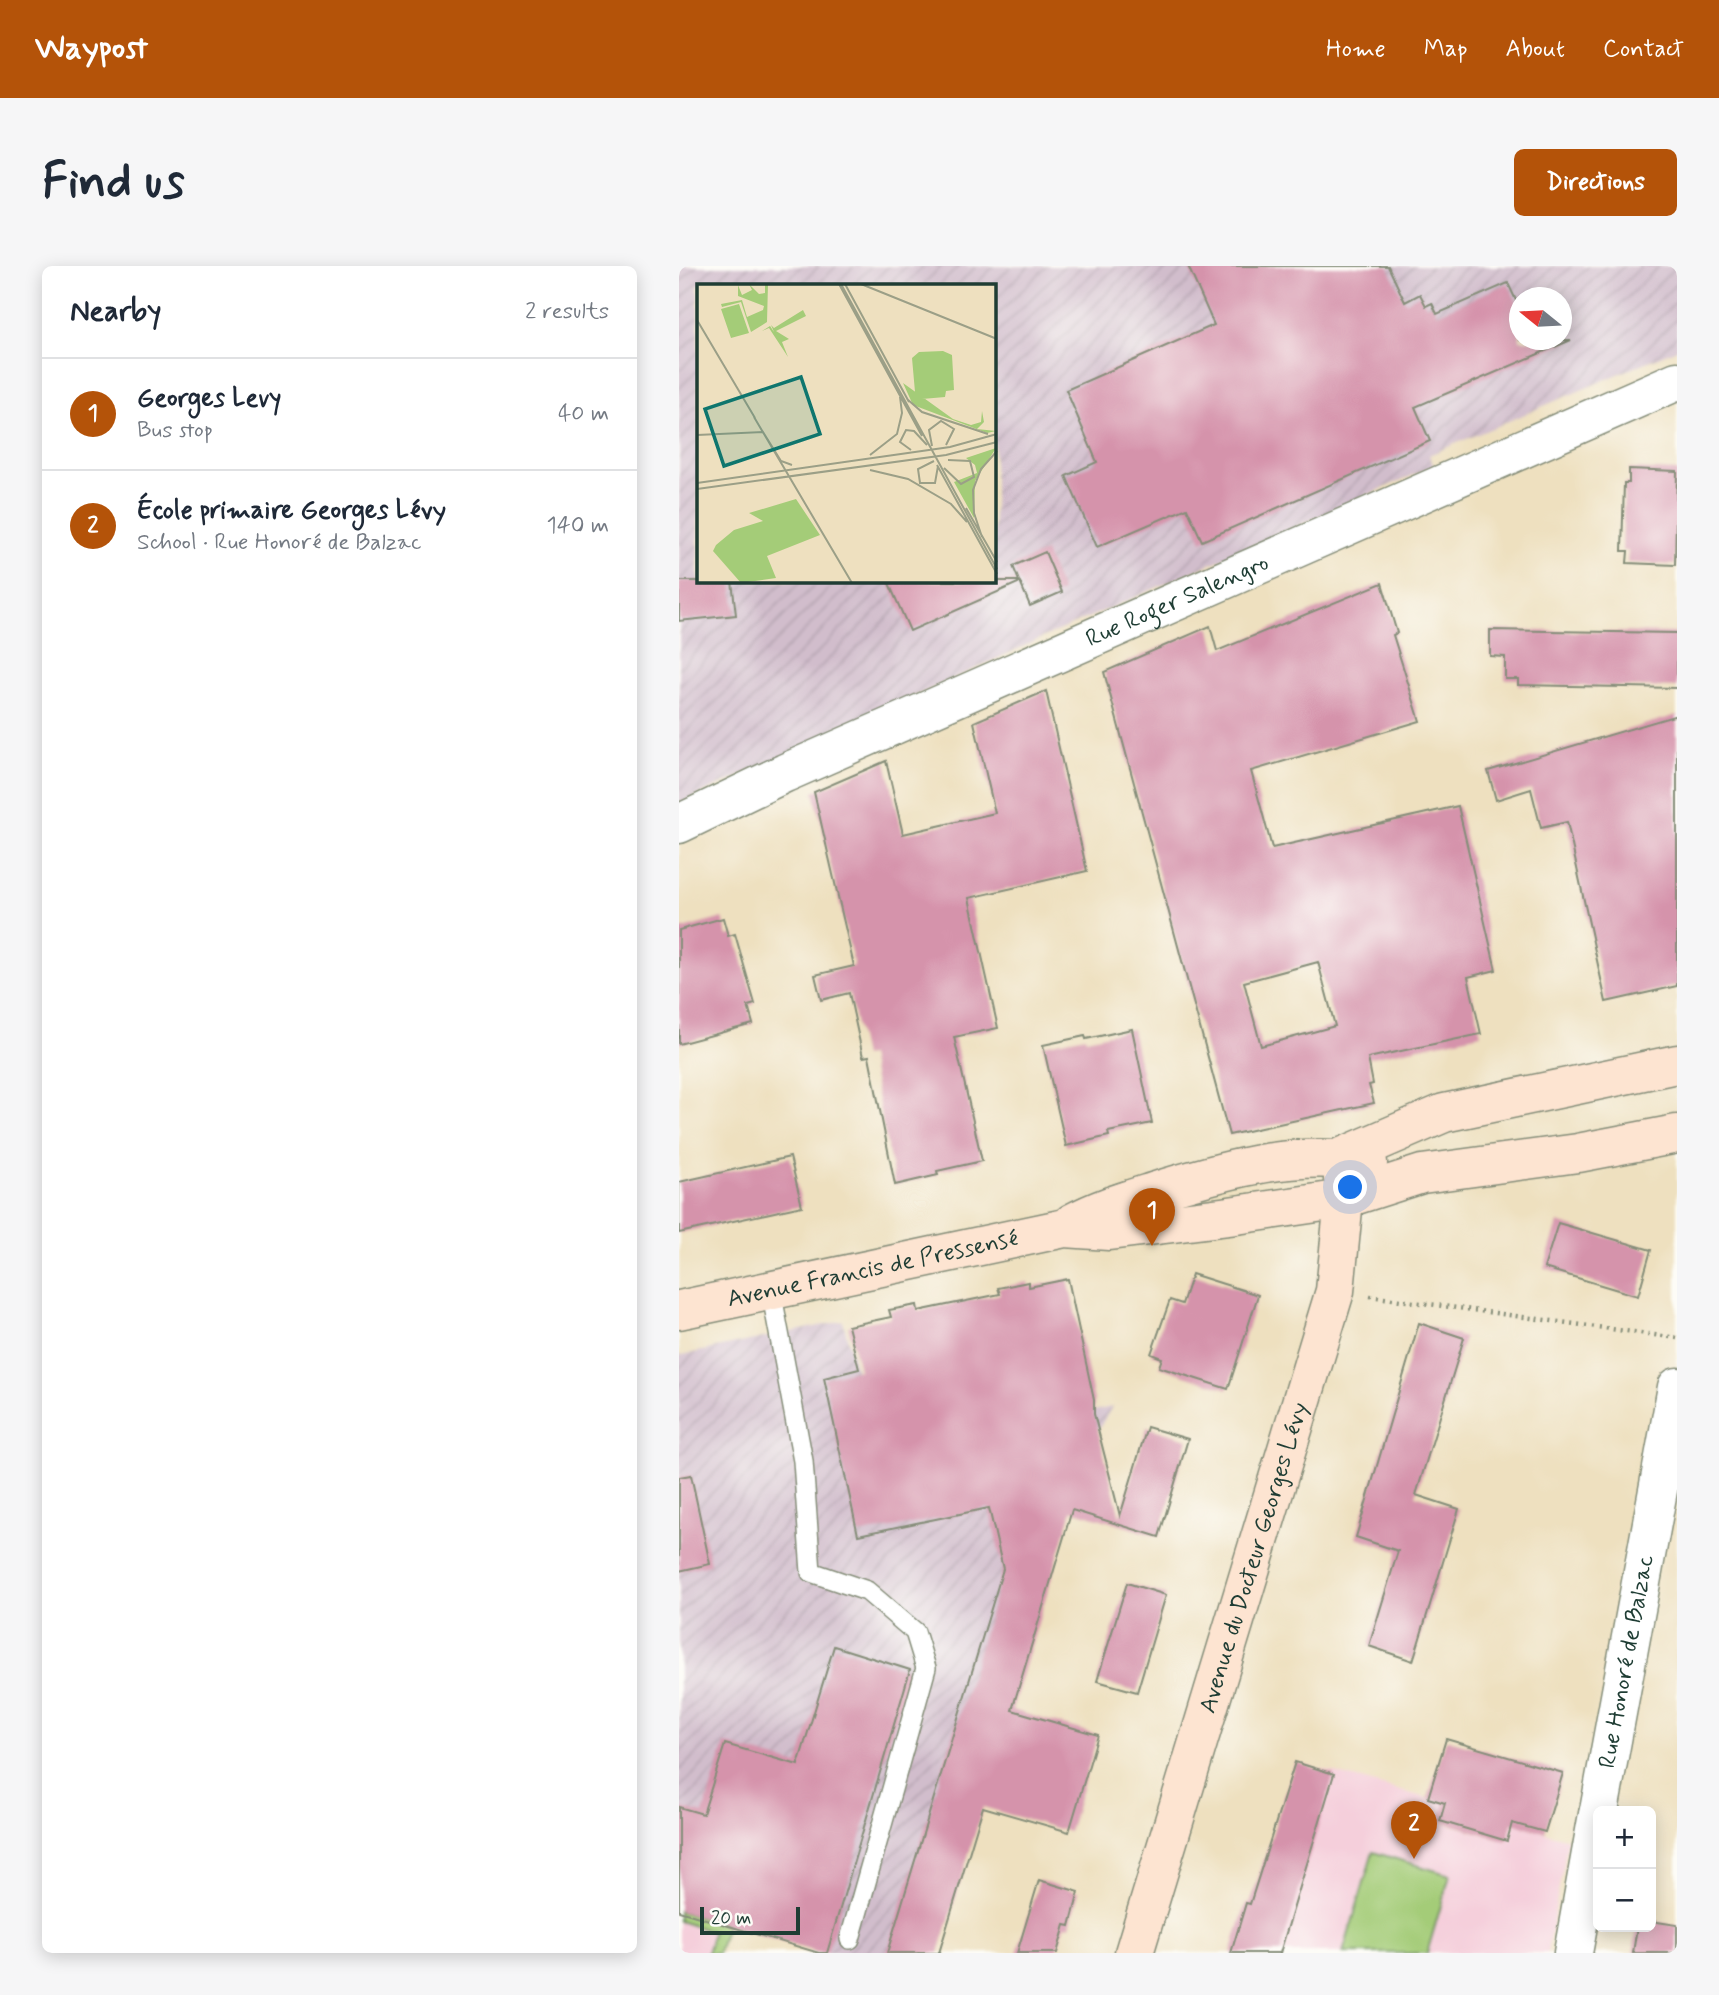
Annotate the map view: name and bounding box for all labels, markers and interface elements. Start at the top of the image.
text: Waypost [35,27,148,71]
text: Home [1326,34,1386,65]
text: Map [1424,34,1468,65]
text: About [1506,34,1565,65]
text: Contact [1603,34,1684,65]
button: Directions [1514,149,1677,216]
text: Find us [42,150,185,215]
inset map [697,284,996,583]
north arrow [1509,287,1572,350]
text: Nearby [70,292,161,331]
text: 2 results [525,297,609,327]
text: Georges Levy [137,382,281,416]
text: 1 [88,399,98,429]
text: 40 m [558,399,609,429]
text: Bus stop [137,416,213,446]
text: École primaire Georges Lévy [137,494,446,528]
text: 2 [87,511,99,541]
text: 140 m [546,511,609,541]
text: School · Rue Honoré de Balzac [137,528,422,558]
street label: Rue Roger Salengro [1081,547,1273,654]
your location [1333,1170,1367,1204]
pin: 1 [1129,1188,1175,1246]
street label: Avenue Francis de Pressensé [724,1223,1021,1315]
street label: Avenue du Docteur Georges Lévy [1192,1399,1316,1717]
street label: Rue Honoré de Balzac [1592,1552,1661,1771]
pin: 2 [1391,1801,1437,1859]
map controls [1593,1806,1656,1932]
button: + [1593,1806,1656,1869]
button: − [1593,1869,1656,1932]
scale bar [700,1904,800,1936]
text: 20 m [711,1906,751,1931]

